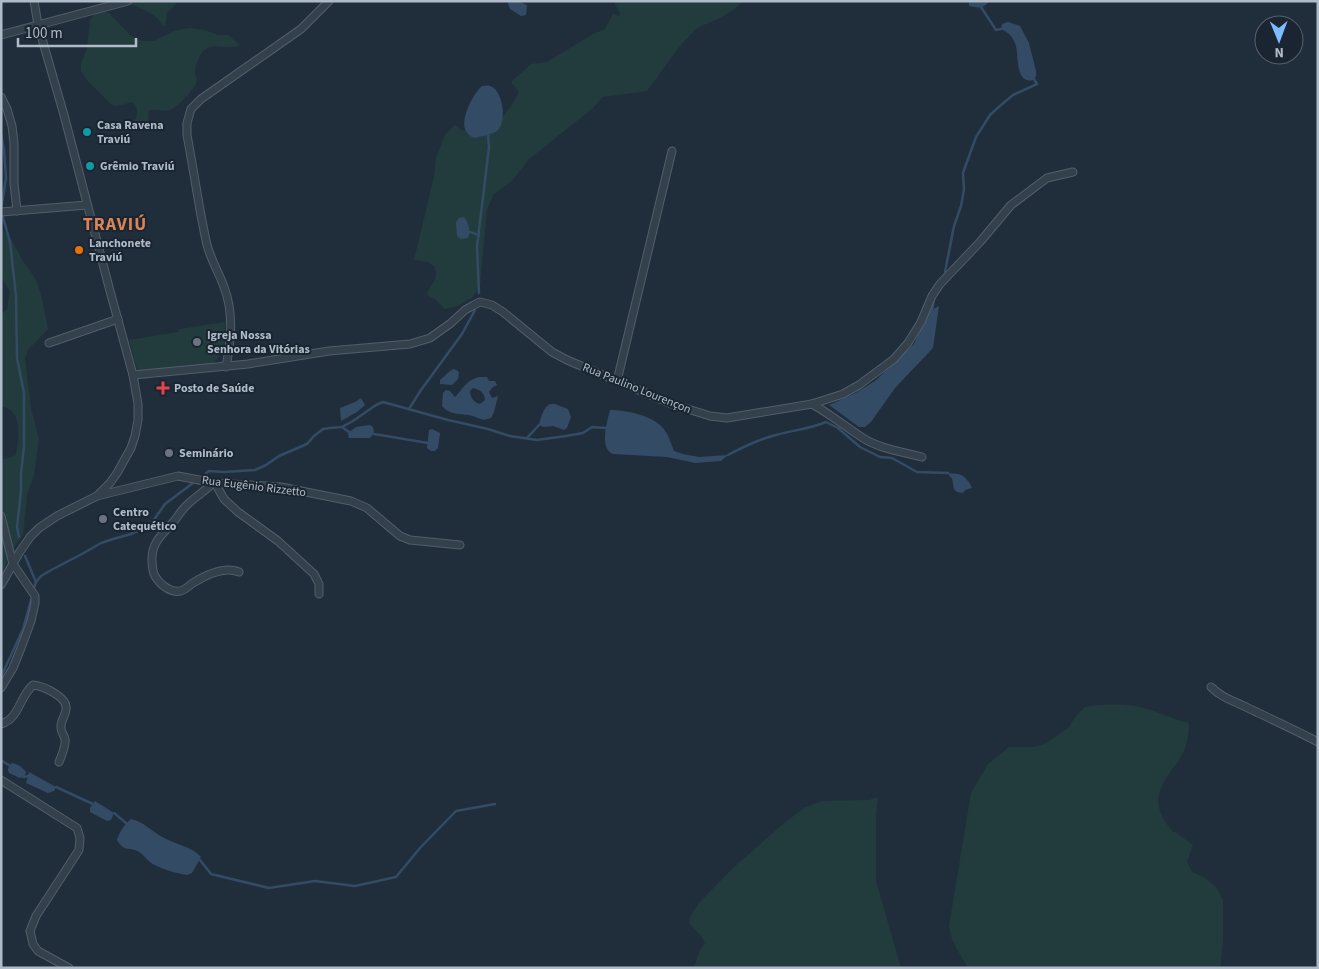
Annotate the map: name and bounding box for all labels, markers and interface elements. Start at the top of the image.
scale bar [18,15,135,47]
north arrow [1254,15,1304,65]
text: 100 m [25,23,63,44]
text: N [1274,42,1284,62]
place label: Casa Ravena Traviú [97,117,164,148]
marker: Casa Ravena Traviú [81,126,93,138]
place label: Grêmio Traviú [100,158,175,175]
marker: Grêmio Traviú [84,160,96,172]
district label: TRAVIÚ [83,212,147,237]
place label: Lanchonete Traviú [89,235,151,266]
marker: Lanchonete Traviú [73,244,85,256]
place label: Igreja Nossa Senhora da Vitórias [207,327,310,358]
marker: Igreja Nossa Senhora da Vitórias [191,336,203,348]
street label: Rua Paulino Lourençon [580,359,694,418]
place label: Posto de Saúde [174,380,254,397]
marker: Posto de Saúde [156,381,170,395]
place label: Seminário [179,445,234,462]
marker: Seminário [163,447,175,459]
street label: Rua Eugênio Rizzetto [201,472,307,501]
place label: Centro Catequético [113,504,177,535]
marker: Centro Catequético [97,513,109,525]

